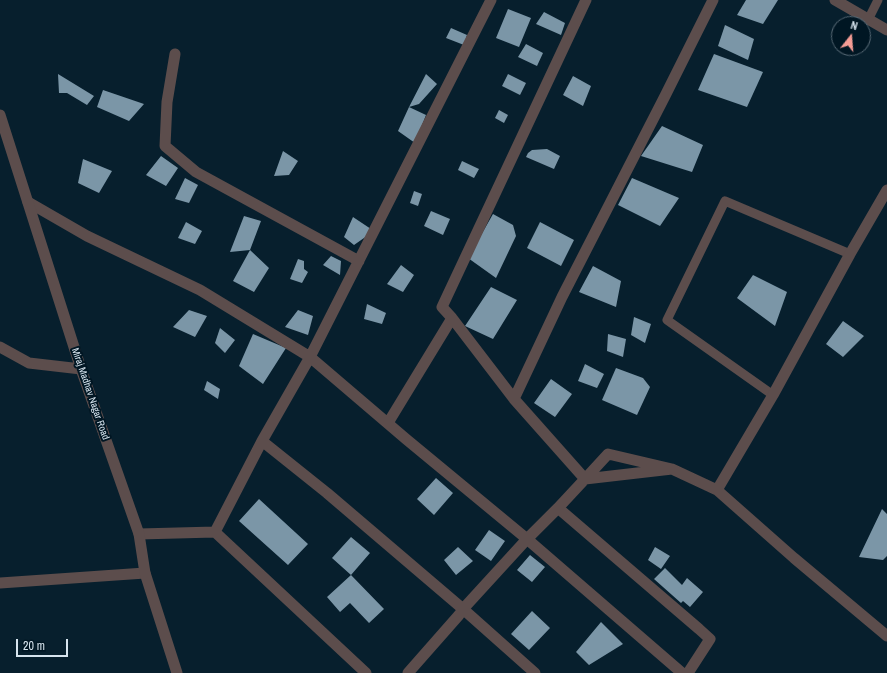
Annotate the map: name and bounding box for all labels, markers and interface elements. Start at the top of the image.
north arrow [831,16,871,56]
text: N [849,18,859,33]
street label: Miraj Madhav Nagar Road [69,347,111,441]
scale bar [18,631,70,657]
text: 20 m [23,638,45,654]

